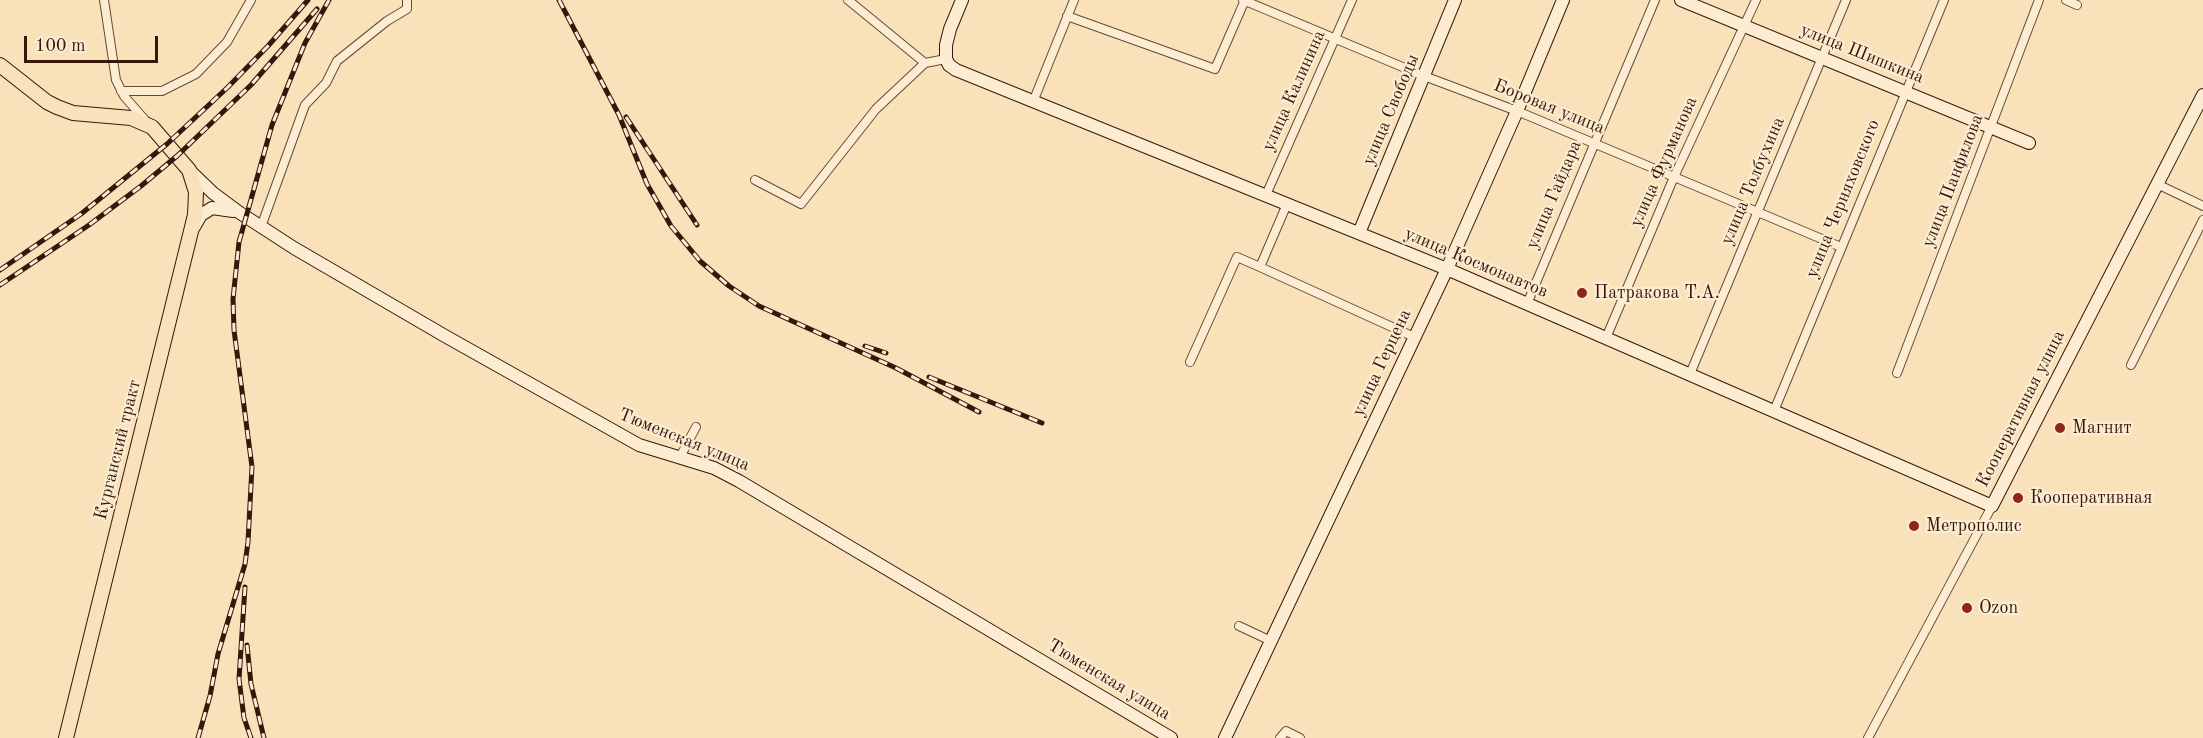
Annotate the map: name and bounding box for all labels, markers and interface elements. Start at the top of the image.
street label: улица Шишкина [1797,19,1927,89]
scale bar [27,24,160,62]
street label: улица Калинина [1258,27,1330,155]
text: 100 m [35,37,86,55]
street label: улица Свободы [1358,51,1424,169]
street label: Боровая улица [1490,75,1608,139]
street label: улица Фурманова [1626,93,1702,231]
street label: улица Панфилова [1918,111,1988,251]
street label: улица Толбухина [1716,114,1790,248]
street label: улица Черняховского [1801,116,1885,282]
street label: улица Гайдара [1521,137,1587,253]
street label: улица Космонавтов [1401,223,1551,303]
place label: Патракова Т.А. [1594,282,1720,304]
marker: Патракова Т.А. [1575,286,1589,300]
street label: улица Герцена [1348,306,1416,420]
street label: Кооперативная улица [1972,327,2070,491]
street label: Курганский тракт [90,378,146,522]
street label: Тюменская улица [615,404,753,476]
place label: Магнит [2072,417,2132,439]
marker: Магнит [2053,421,2067,435]
place label: Кооперативная [2030,487,2152,509]
marker: Кооперативная [2011,491,2025,505]
place label: Метрополис [1926,515,2022,537]
marker: Метрополис [1907,519,1921,533]
place label: Ozon [1979,597,2018,619]
marker: Ozon [1960,601,1974,615]
street label: Тюменская улица [1044,635,1174,725]

